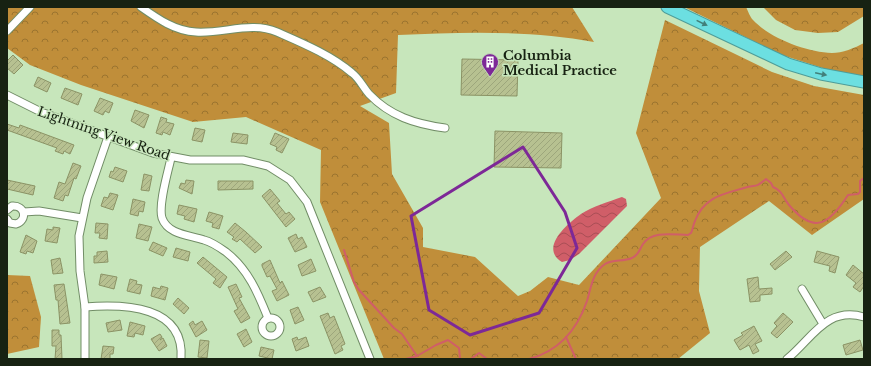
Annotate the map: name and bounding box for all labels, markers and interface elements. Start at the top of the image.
one-way arrow [696,20,708,26]
place label: Columbia Medical Practice [503,47,617,79]
building icon: Columbia Medical Practice [480,52,500,77]
one-way arrow [815,71,827,77]
street label: Lightning View Road [35,103,173,164]

